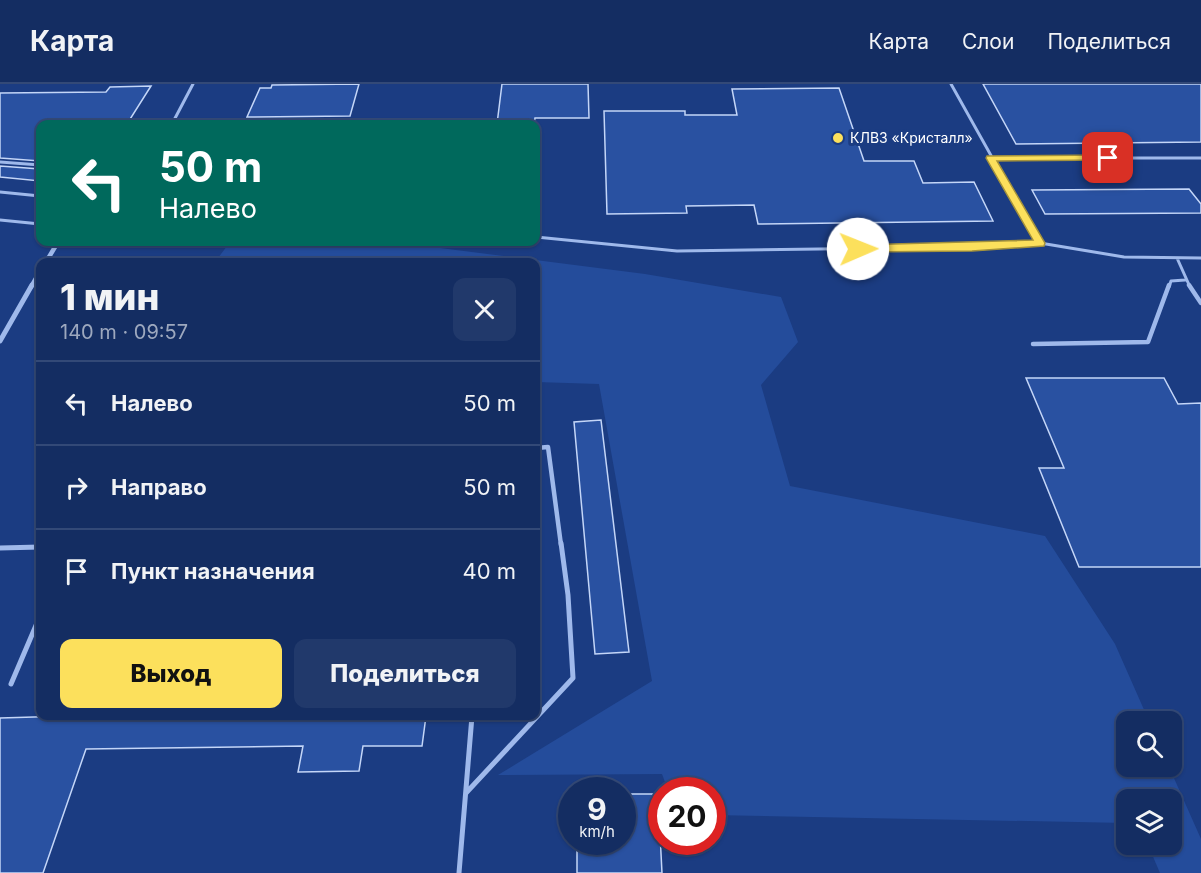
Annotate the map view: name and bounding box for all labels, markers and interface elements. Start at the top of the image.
text: Карта [30,24,114,58]
text: Карта [869,29,929,54]
text: Слои [962,29,1014,54]
text: Поделиться [1047,29,1171,54]
place label: КЛВЗ «Кристалл» [850,129,973,146]
marker: КЛВЗ «Кристалл» [831,131,845,145]
pin [1082,132,1133,183]
text: 50 m [159,141,262,192]
icon: arrive [1091,141,1124,174]
icon: left [60,144,138,222]
text: Налево [159,192,257,225]
position arrow [826,217,890,281]
text: 1 мин [60,275,159,319]
button: close [453,278,516,341]
text: 140 m · 09:57 [60,320,188,344]
icon: left [60,387,93,420]
text: Налево [111,390,193,416]
text: 50 m [463,390,516,416]
icon: right [60,471,93,504]
text: Направо [111,474,207,500]
text: 50 m [463,474,516,500]
icon: arrive [60,555,93,588]
text: Пункт назначения [111,558,315,584]
text: 40 m [462,558,516,584]
button: Выход [60,639,282,708]
button: Поделиться [294,639,516,708]
map controls [1116,711,1182,855]
button: search [1116,711,1182,777]
speed limit sign: 20 [648,777,726,855]
button: layers [1116,789,1182,855]
text: 9 [587,791,607,827]
text: km/h [579,822,615,841]

